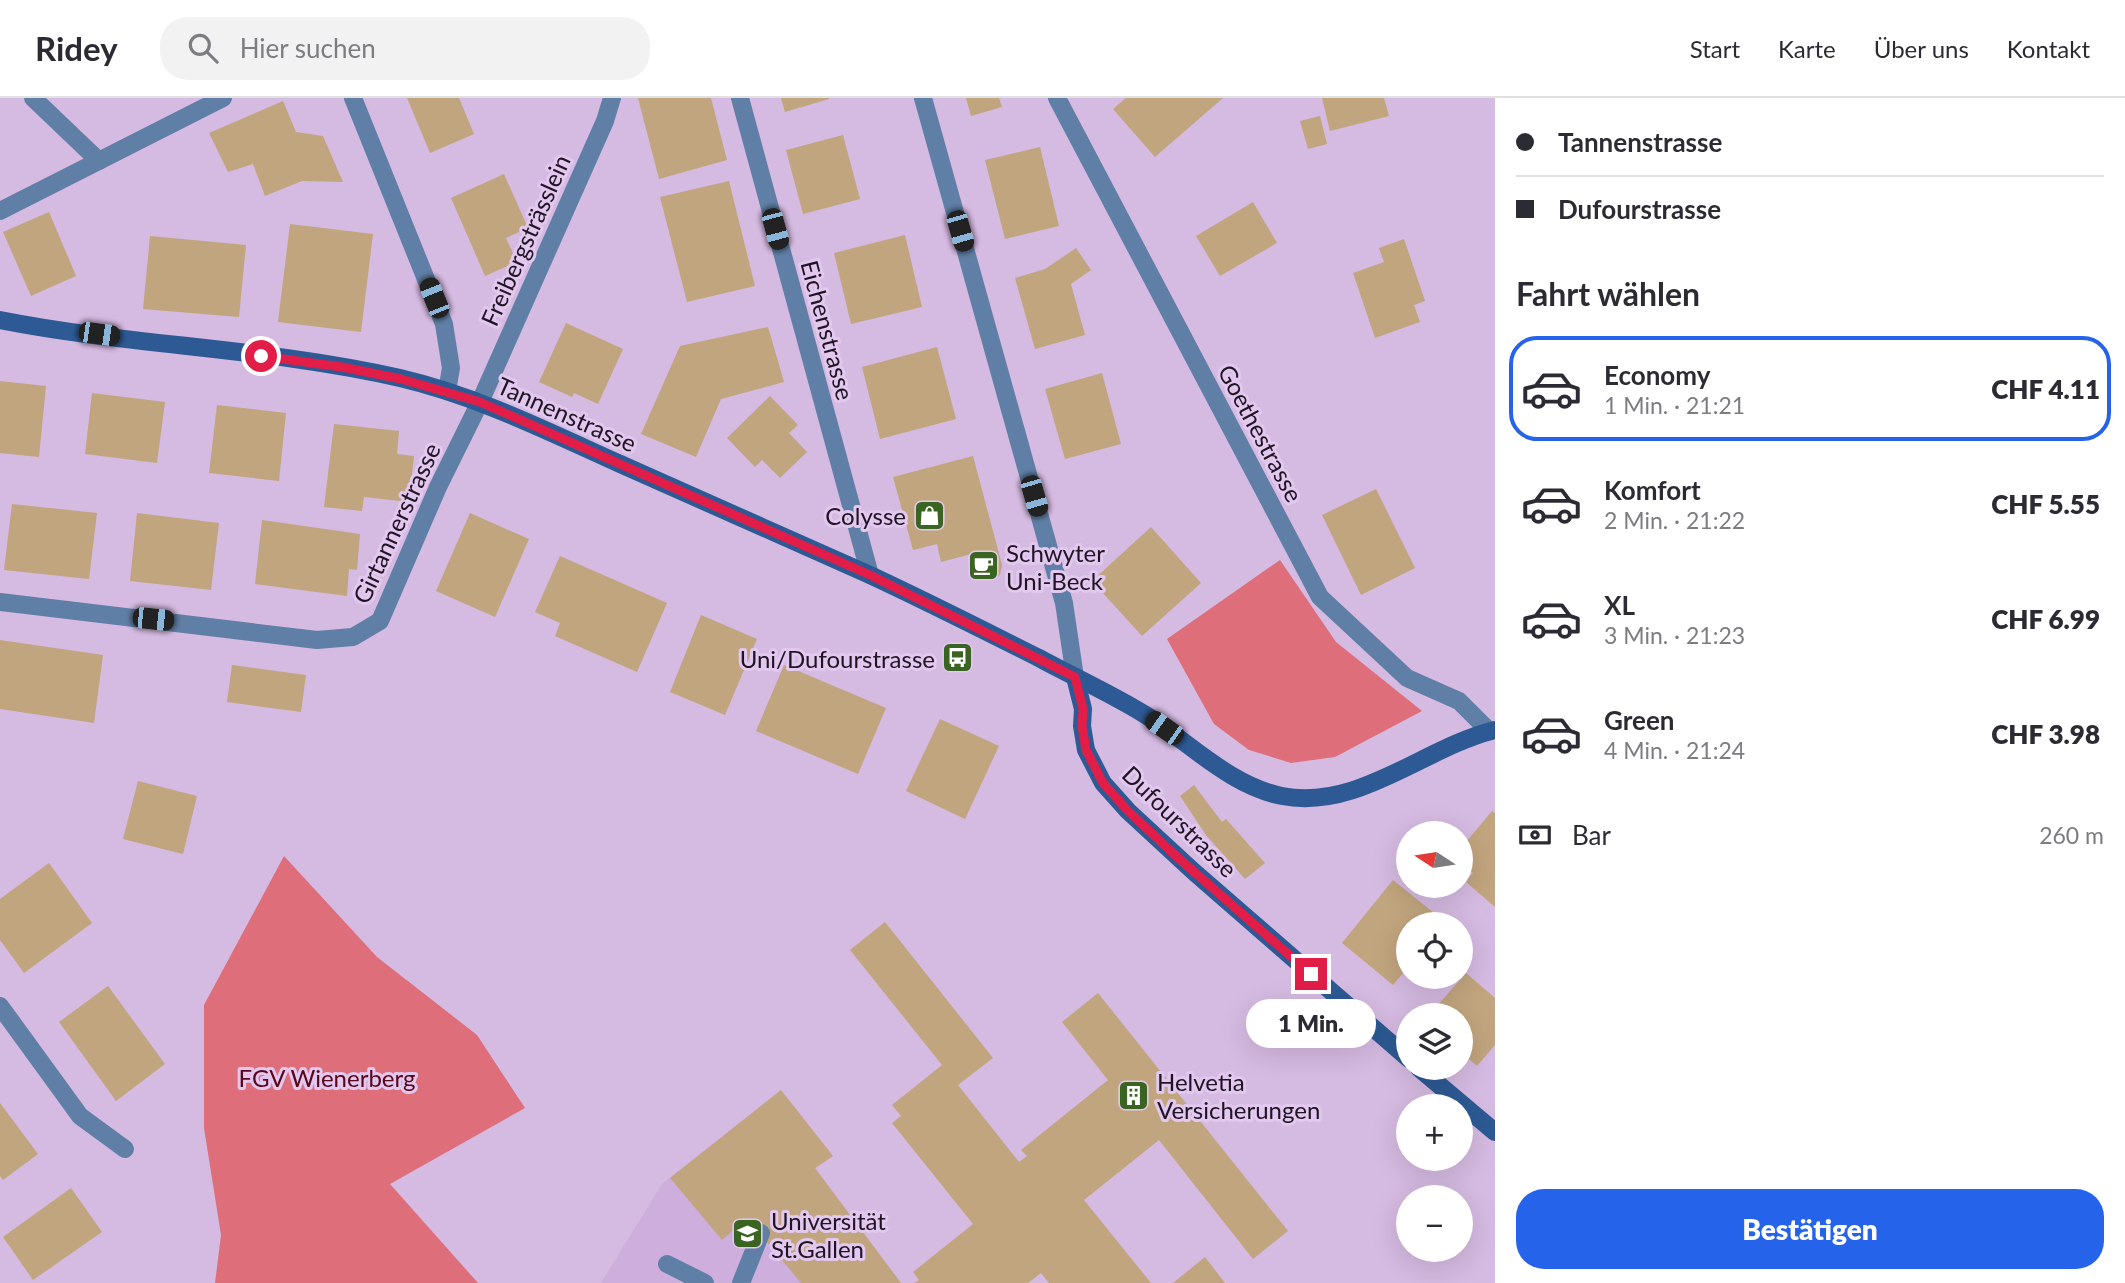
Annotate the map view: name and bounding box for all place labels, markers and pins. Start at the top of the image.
shop icon: Colysse [912,498,946,532]
place label: Colysse [825,501,906,530]
place label: Schwyter Uni-Beck [1006,538,1105,595]
cafe icon: Schwyter Uni-Beck [966,549,1000,583]
bus stop icon: Uni/Dufourstrasse [941,641,975,675]
place label: Uni/Dufourstrasse [740,644,935,673]
place label: Helvetia Versicherungen [1157,1067,1320,1124]
building icon: Helvetia Versicherungen [1117,1078,1151,1112]
place label: Universität St.Gallen [771,1206,886,1263]
school or university icon: Universität St.Gallen [731,1217,765,1251]

